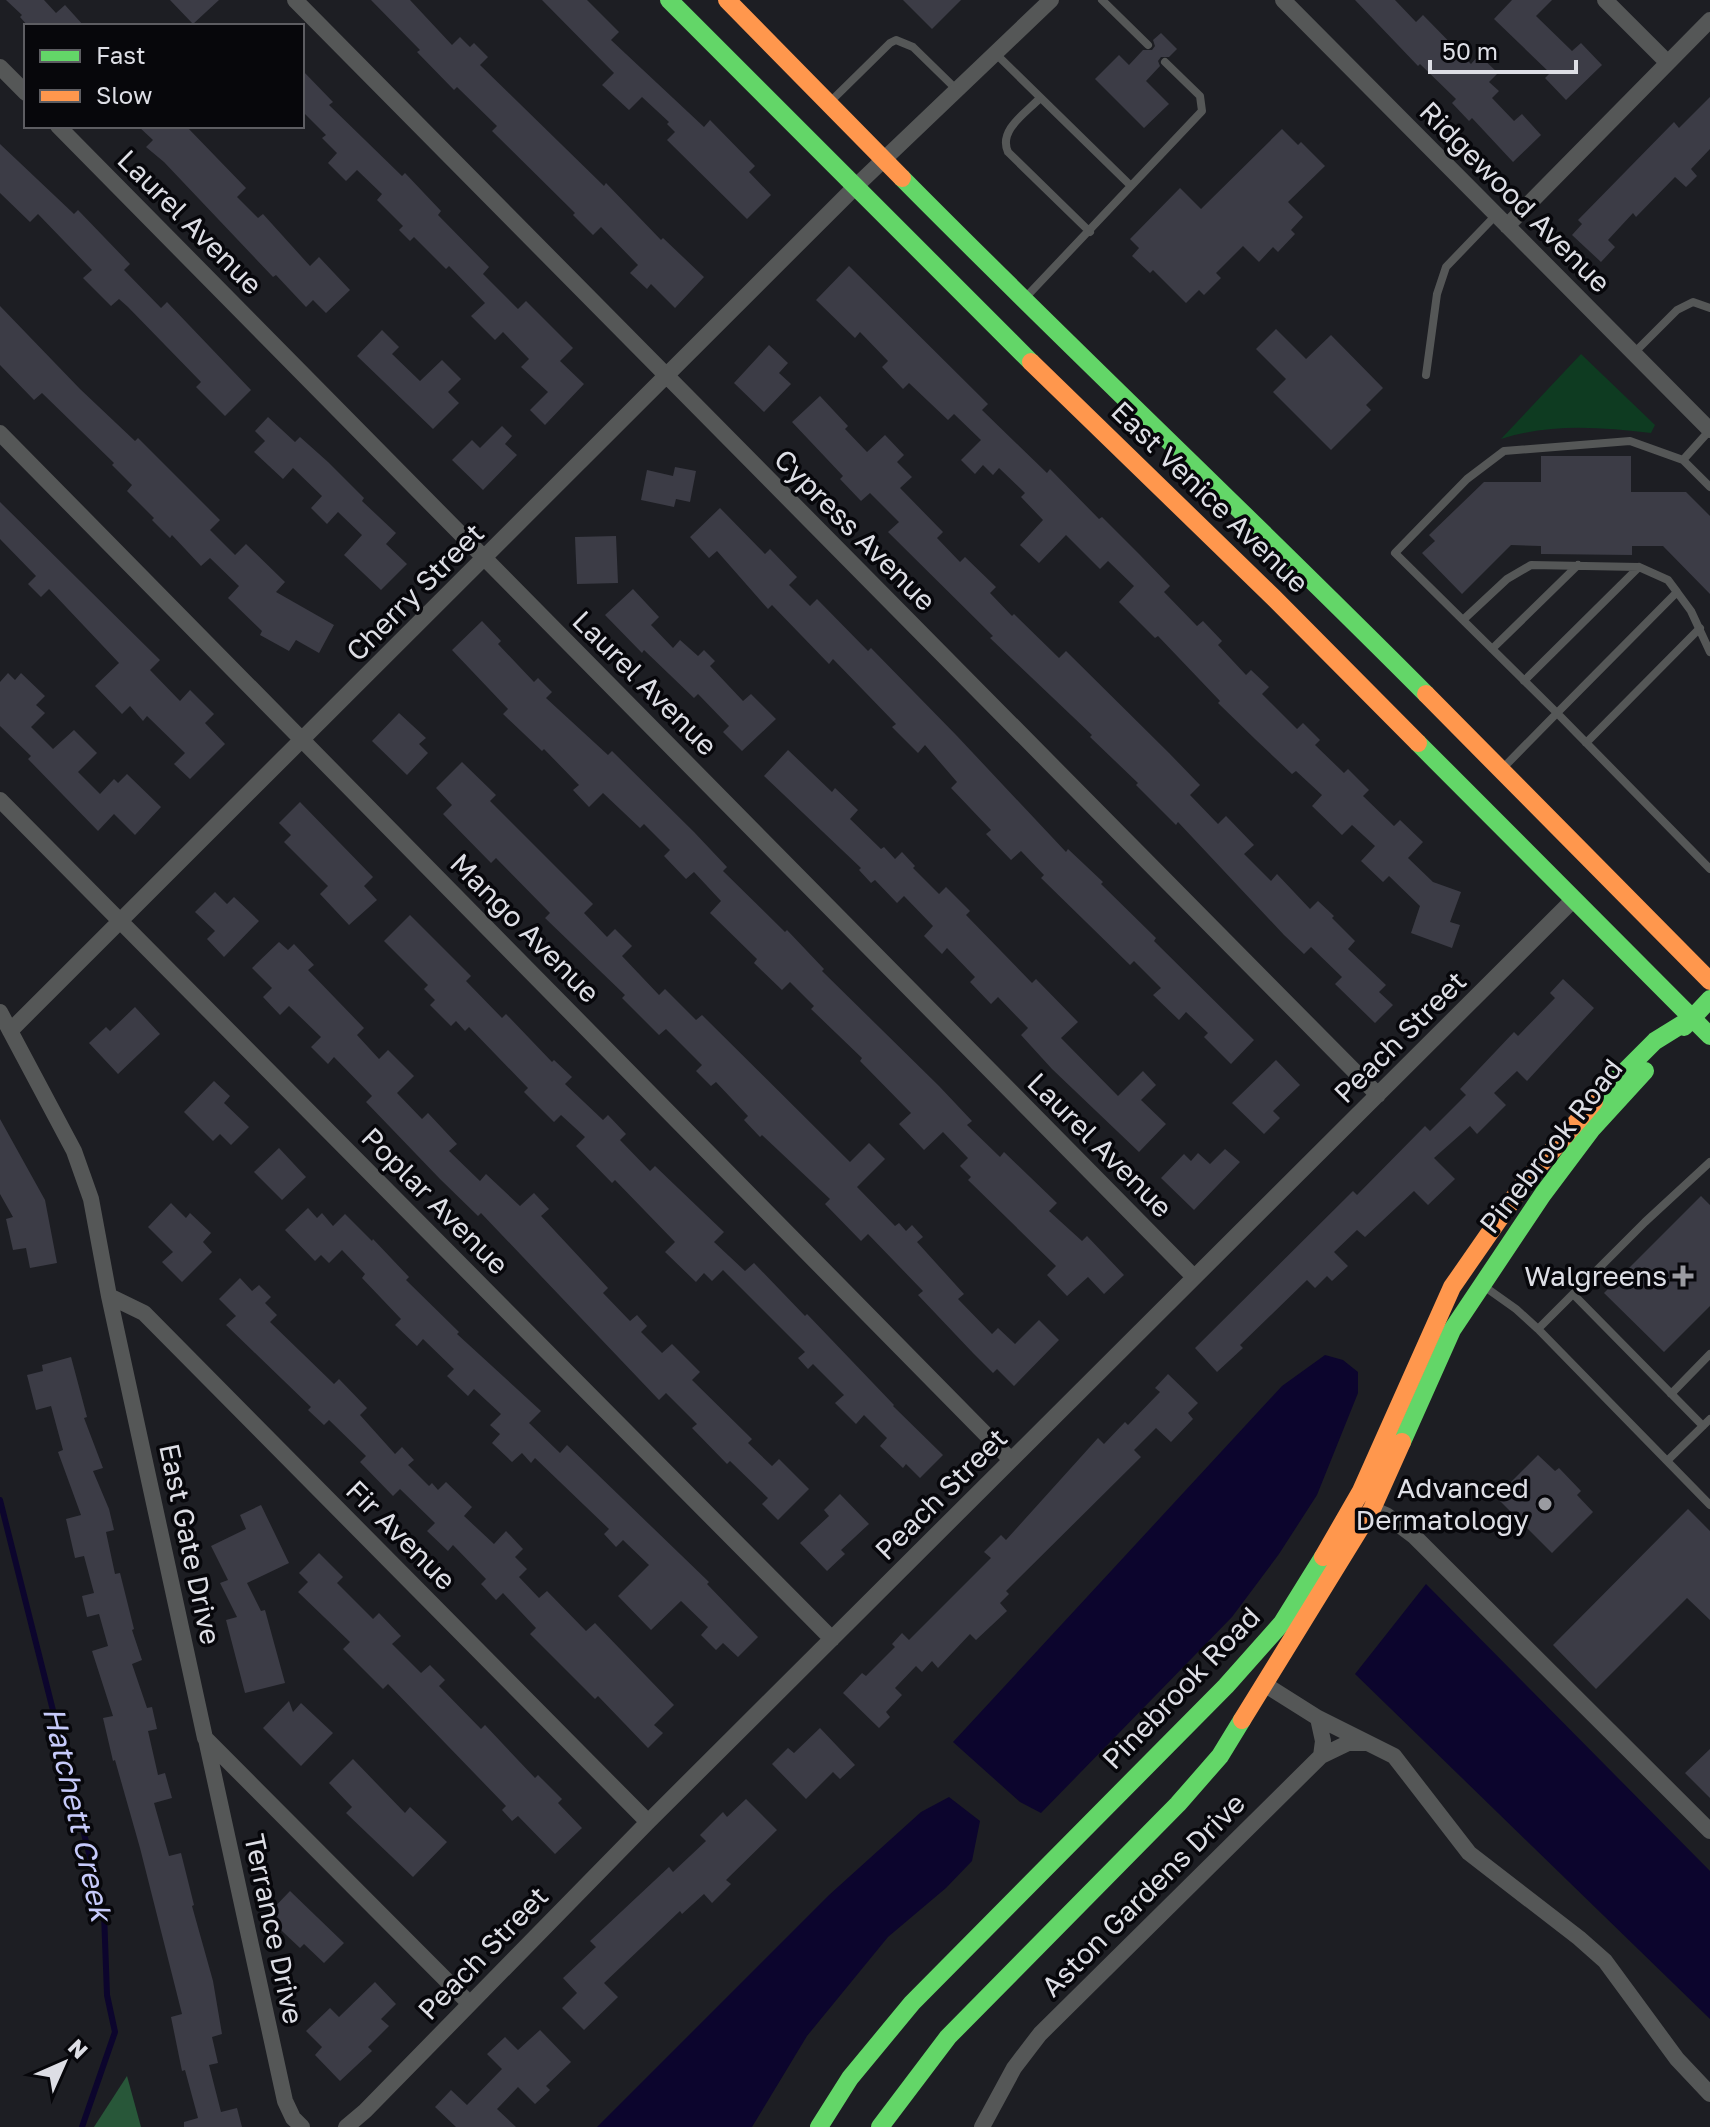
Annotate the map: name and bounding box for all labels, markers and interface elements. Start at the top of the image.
legend [24,24,304,128]
scale bar [1430,24,1576,74]
text: 50 m [1442,36,1498,65]
text: Fast [96,40,146,69]
text: Slow [96,80,152,109]
street label: Ridgewood Avenue [1413,94,1618,299]
street label: Laurel Avenue [111,143,269,301]
street label: East Venice Avenue [1105,394,1316,599]
street label: Cypress Avenue [768,442,943,617]
street label: Cherry Street [339,516,490,667]
street label: Laurel Avenue [566,604,724,762]
street label: Mango Avenue [444,846,607,1009]
street label: Peach Street [1327,964,1472,1109]
street label: Pinebrook Road [1472,1052,1629,1239]
street label: Laurel Avenue [1021,1066,1179,1224]
street label: Poplar Avenue [355,1121,515,1281]
place label: Walgreens [1524,1259,1667,1292]
marker: Walgreens [1674,1267,1692,1285]
street label: Peach Street [868,1421,1013,1566]
street label: East Gate Drive [153,1440,228,1647]
place label: Advanced Dermatology [1356,1471,1529,1536]
street label: Fir Avenue [340,1473,463,1596]
marker: Advanced Dermatology [1536,1495,1554,1513]
street label: Pinebrook Road [1095,1600,1266,1775]
water label: Hatchett Creek [36,1703,121,1927]
street label: Aston Gardens Drive [1034,1786,1251,2003]
street label: Terrance Drive [238,1831,311,2027]
street label: Peach Street [411,1879,554,2026]
north arrow [24,2023,104,2103]
text: N [63,2033,94,2064]

